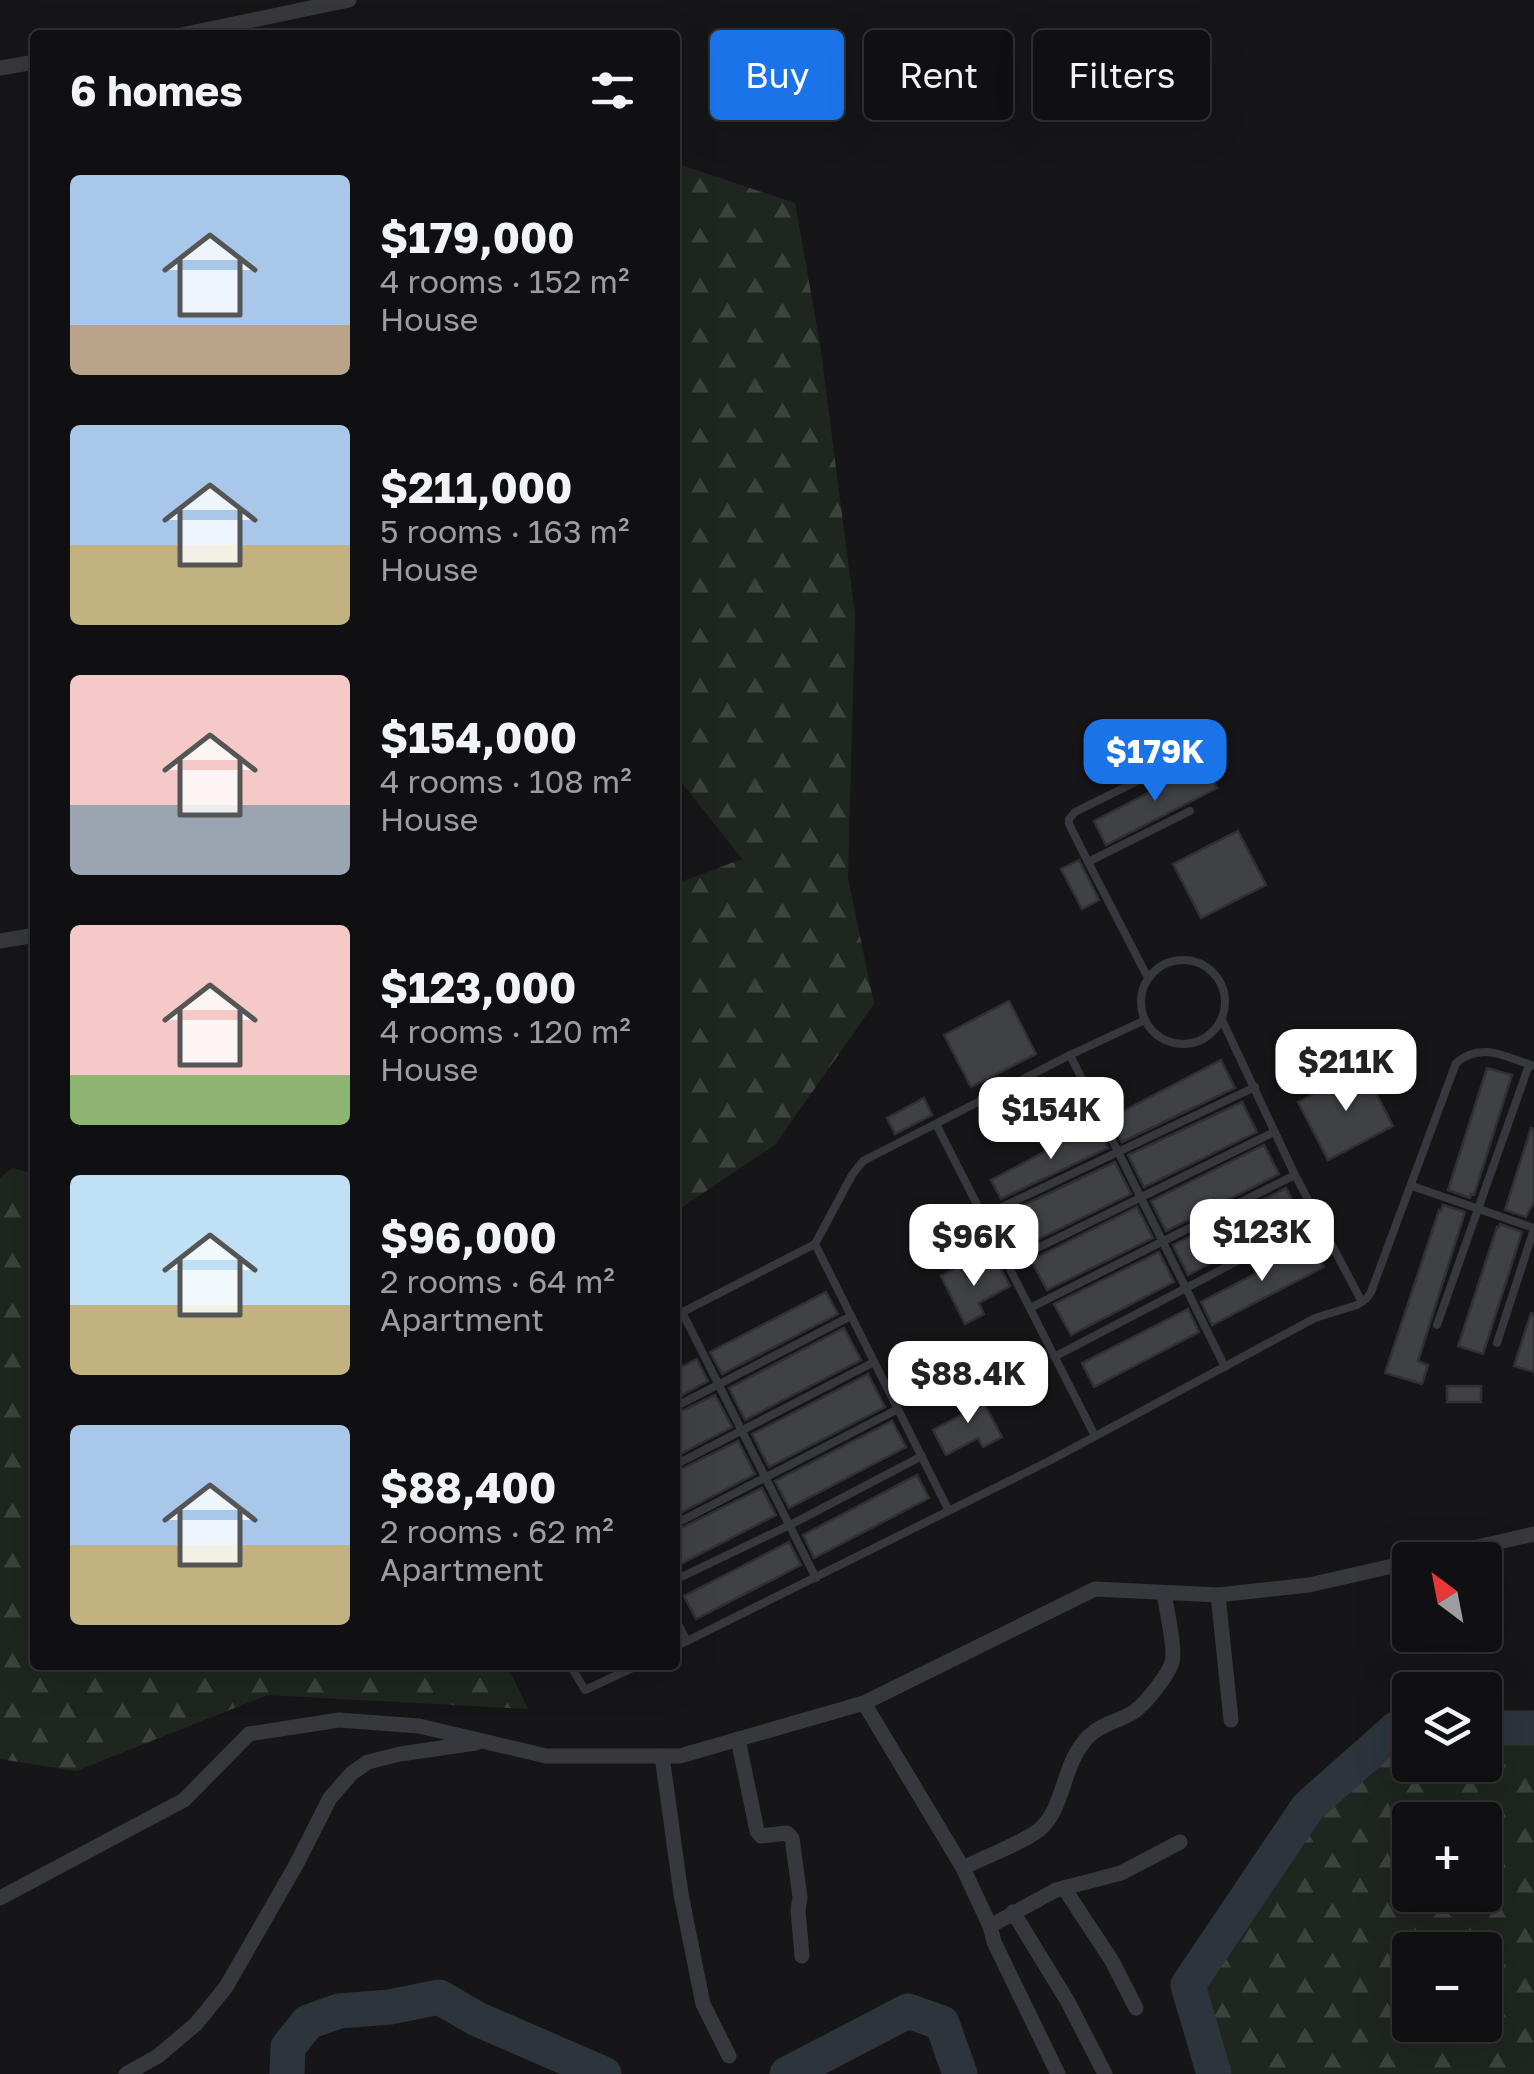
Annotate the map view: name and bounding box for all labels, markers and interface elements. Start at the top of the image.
chip: Buy [710,30,844,120]
chip: Rent [864,30,1013,120]
chip: Filters [1033,30,1210,120]
icon: filters [585,63,640,118]
text: 6 homes [70,65,243,115]
text: $179,000 [380,212,575,262]
icon: home [150,215,270,335]
text: 4 rooms · 152 m² [380,262,629,300]
text: House [380,300,478,338]
text: $211,000 [380,462,572,512]
icon: home [150,465,270,585]
text: 5 rooms · 163 m² [380,512,629,550]
text: House [380,550,478,588]
text: $154,000 [380,712,577,762]
icon: home [150,715,270,835]
pin: $179K [1085,719,1225,804]
text: $179K [1106,732,1204,770]
text: 4 rooms · 108 m² [380,762,632,800]
text: House [380,800,478,838]
text: $123,000 [380,962,576,1012]
icon: home [150,965,270,1085]
text: 4 rooms · 120 m² [380,1012,631,1050]
pin: $211K [1276,1029,1416,1114]
text: $211K [1297,1042,1395,1080]
text: House [380,1050,478,1088]
pin: $154K [981,1077,1121,1162]
text: $154K [1001,1090,1101,1128]
pin: $123K [1192,1199,1332,1284]
pin: $96K [915,1204,1033,1289]
text: $96,000 [380,1212,557,1262]
text: $123K [1212,1212,1312,1250]
icon: home [150,1215,270,1335]
text: $96K [931,1217,1017,1255]
text: 2 rooms · 64 m² [380,1262,615,1300]
text: Apartment [380,1300,544,1338]
pin: $88.4K [887,1341,1049,1426]
text: $88.4K [910,1354,1026,1392]
text: $88,400 [380,1462,556,1512]
icon: home [150,1465,270,1585]
text: 2 rooms · 62 m² [380,1512,614,1550]
north arrow [1392,1542,1502,1652]
map controls [1392,1542,1502,2042]
text: Apartment [380,1550,544,1588]
button: layers [1392,1672,1502,1782]
button: + [1392,1802,1502,1912]
button: − [1392,1932,1502,2042]

